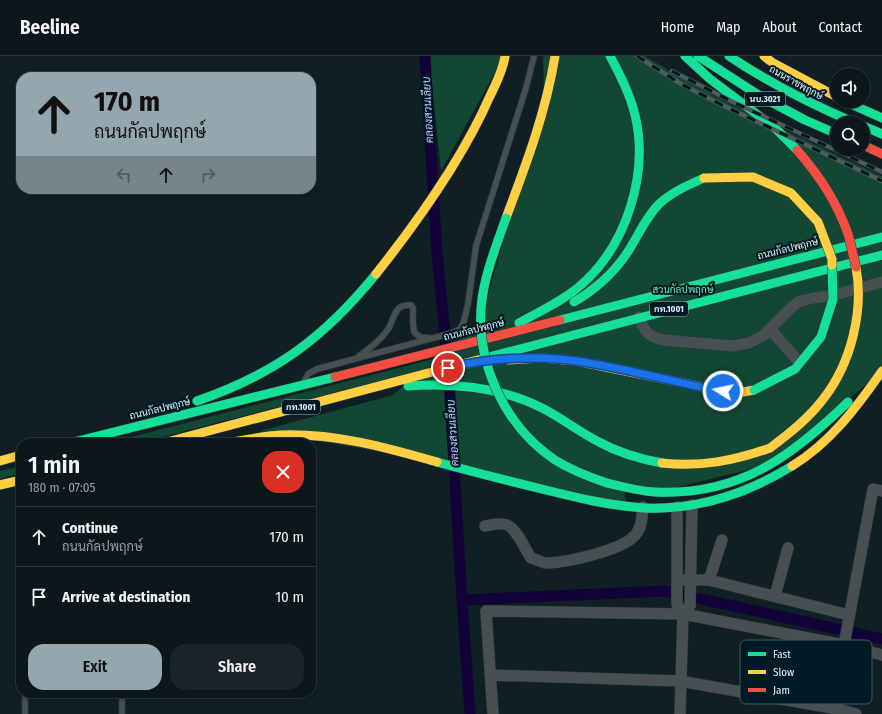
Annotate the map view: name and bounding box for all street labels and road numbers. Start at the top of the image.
street label: ถนนราชพฤกษ์ [767,61,826,103]
road number: นบ.3021 [745,92,785,106]
street label: ถนนกัลปพฤกษ์ [756,234,820,262]
road number: กท.1001 [650,302,688,316]
street label: ถนนกัลปพฤกษ์ [442,315,506,343]
street label: ถนนกัลปพฤกษ์ [128,394,192,422]
road number: กท.1001 [282,400,320,414]

